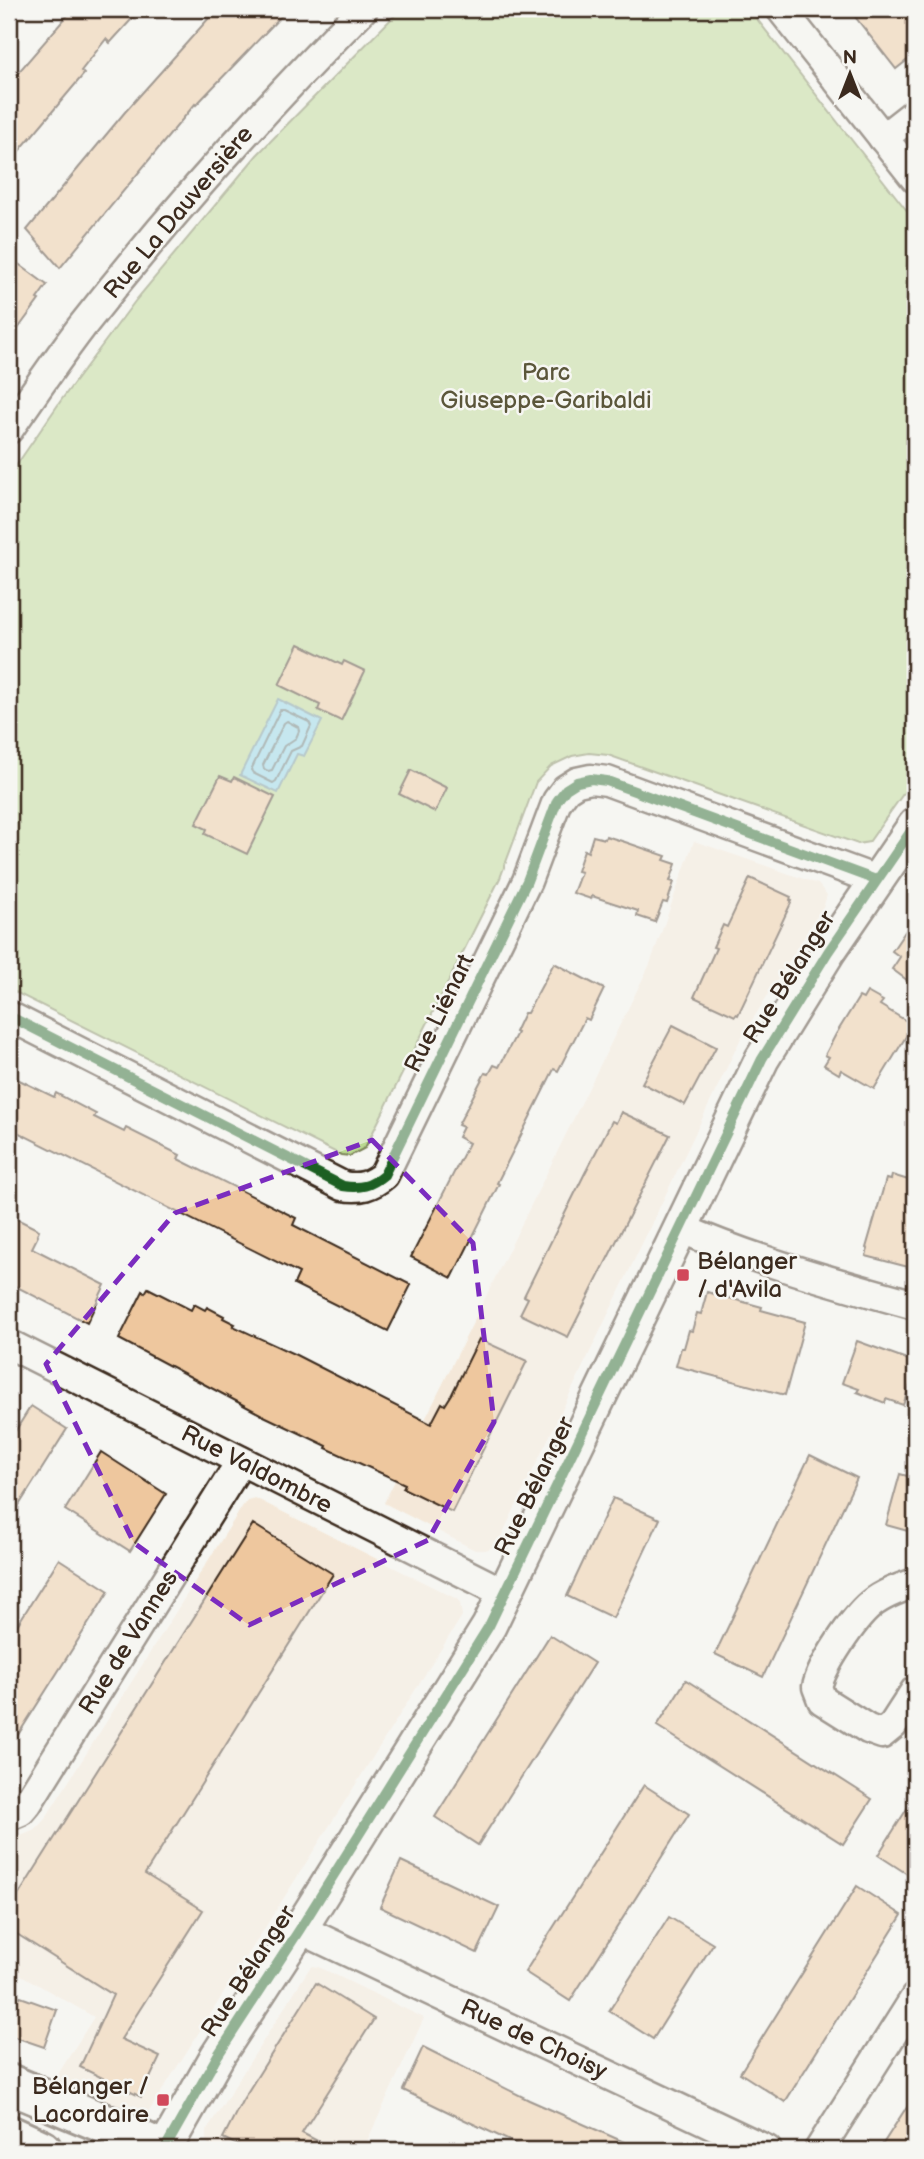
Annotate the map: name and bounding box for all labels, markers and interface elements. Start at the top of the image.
north arrow [816,38,886,108]
text: N [843,47,857,70]
street label: Rue La Dauversière [98,120,259,305]
park label: Parc Giuseppe-Garibaldi [440,358,652,415]
street label: Rue Bélanger [737,905,842,1049]
street label: Rue Liénart [398,949,481,1077]
place label: Bélanger / d'Avila [697,1247,797,1304]
marker: Bélanger / d'Avila [675,1267,691,1283]
street label: Rue Bélanger [488,1412,581,1560]
street label: Rue Valdombre [176,1419,337,1520]
street label: Rue de Vannes [73,1565,184,1720]
street label: Rue Bélanger [195,1900,302,2043]
street label: Rue de Choisy [456,1993,612,2086]
place label: Bélanger / Lacordaire [32,2072,149,2129]
marker: Bélanger / Lacordaire [155,2092,171,2108]

